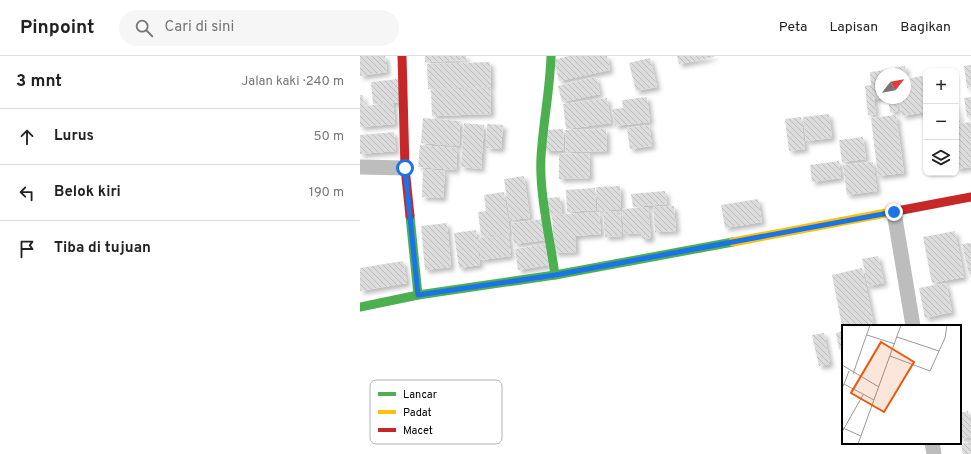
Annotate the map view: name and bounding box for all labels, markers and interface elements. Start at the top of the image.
search box [119,10,399,46]
text: Pinpoint [20,16,95,40]
icon: search [133,17,155,39]
text: Cari di sini [165,18,234,37]
text: Peta [779,19,807,36]
text: Lapisan [829,19,878,36]
text: Bagikan [900,19,951,36]
north arrow [875,68,911,104]
map controls [923,68,959,176]
button: + [923,68,959,104]
text: 3 mnt [16,71,62,93]
text: Jalan kaki · 240 m [241,74,344,90]
button: − [923,104,959,140]
icon: ahead [16,126,38,148]
text: Lurus [54,127,94,146]
text: 50 m [314,129,344,145]
button: layers [923,140,959,176]
route start [396,159,414,177]
icon: left [16,182,38,204]
text: Belok kiri [54,183,121,202]
text: 190 m [309,185,344,201]
route end [885,203,903,221]
icon: arrive [16,238,38,260]
text: Tiba di tujuan [54,239,151,258]
inset map [842,325,961,444]
legend [370,380,502,444]
text: Lancar [403,388,438,402]
text: Padat [403,406,432,420]
text: Macet [403,424,433,438]

